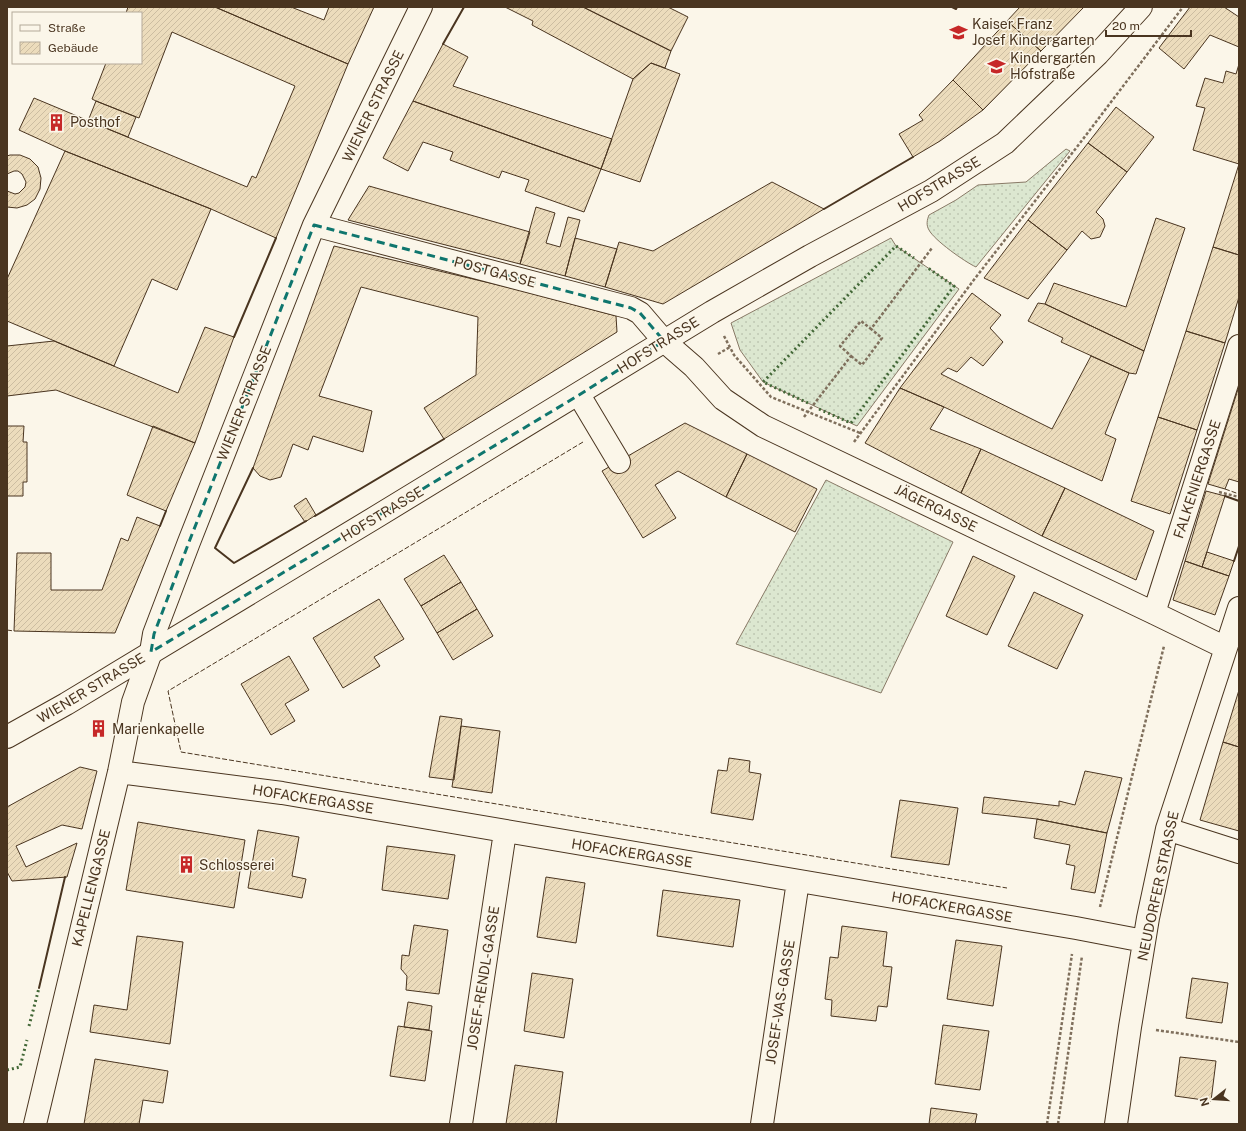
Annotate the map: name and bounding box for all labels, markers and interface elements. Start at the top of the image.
legend [12,12,142,64]
scale bar [1106,12,1191,38]
place label: Kaiser Franz Josef Kindergarten [972,16,1094,48]
text: 20 m [1112,19,1140,33]
text: Straße [48,21,86,35]
school or university icon: Kaiser Franz Josef Kindergarten [949,22,969,42]
text: Gebäude [48,41,98,55]
street label: WIENER STRASSE [339,47,407,165]
place label: Kindergarten Hofstraße [1010,50,1096,82]
school or university icon: Kindergarten Hofstraße [987,56,1007,76]
building icon: Posthof [47,112,67,132]
place label: Posthof [70,114,121,130]
street label: HOFSTRASSE [895,153,983,215]
street label: POSTGASSE [452,253,538,291]
street label: HOFSTRASSE [614,313,702,377]
street label: WIENER STRASSE [214,343,274,463]
street label: FALKENIERGASSE [1170,418,1224,540]
street label: JÄGERGASSE [892,479,981,535]
street label: HOFSTRASSE [338,483,426,545]
street label: WIENER STRASSE [34,650,148,726]
building icon: Marienkapelle [89,719,109,739]
place label: Marienkapelle [112,721,205,737]
street label: HOFACKERGASSE [251,782,375,816]
street label: NEUDORFER STRASSE [1134,810,1182,962]
street label: KAPELLENGASSE [69,828,113,948]
street label: HOFACKERGASSE [570,836,694,870]
building icon: Schlosserei [176,855,196,875]
place label: Schlosserei [199,857,275,873]
street label: HOFACKERGASSE [890,888,1014,926]
street label: JOSEF-RENDL-GASSE [464,905,502,1051]
street label: JOSEF-VAS-GASSE [762,939,798,1065]
north arrow [1194,1079,1234,1119]
text: N [1197,1096,1211,1108]

